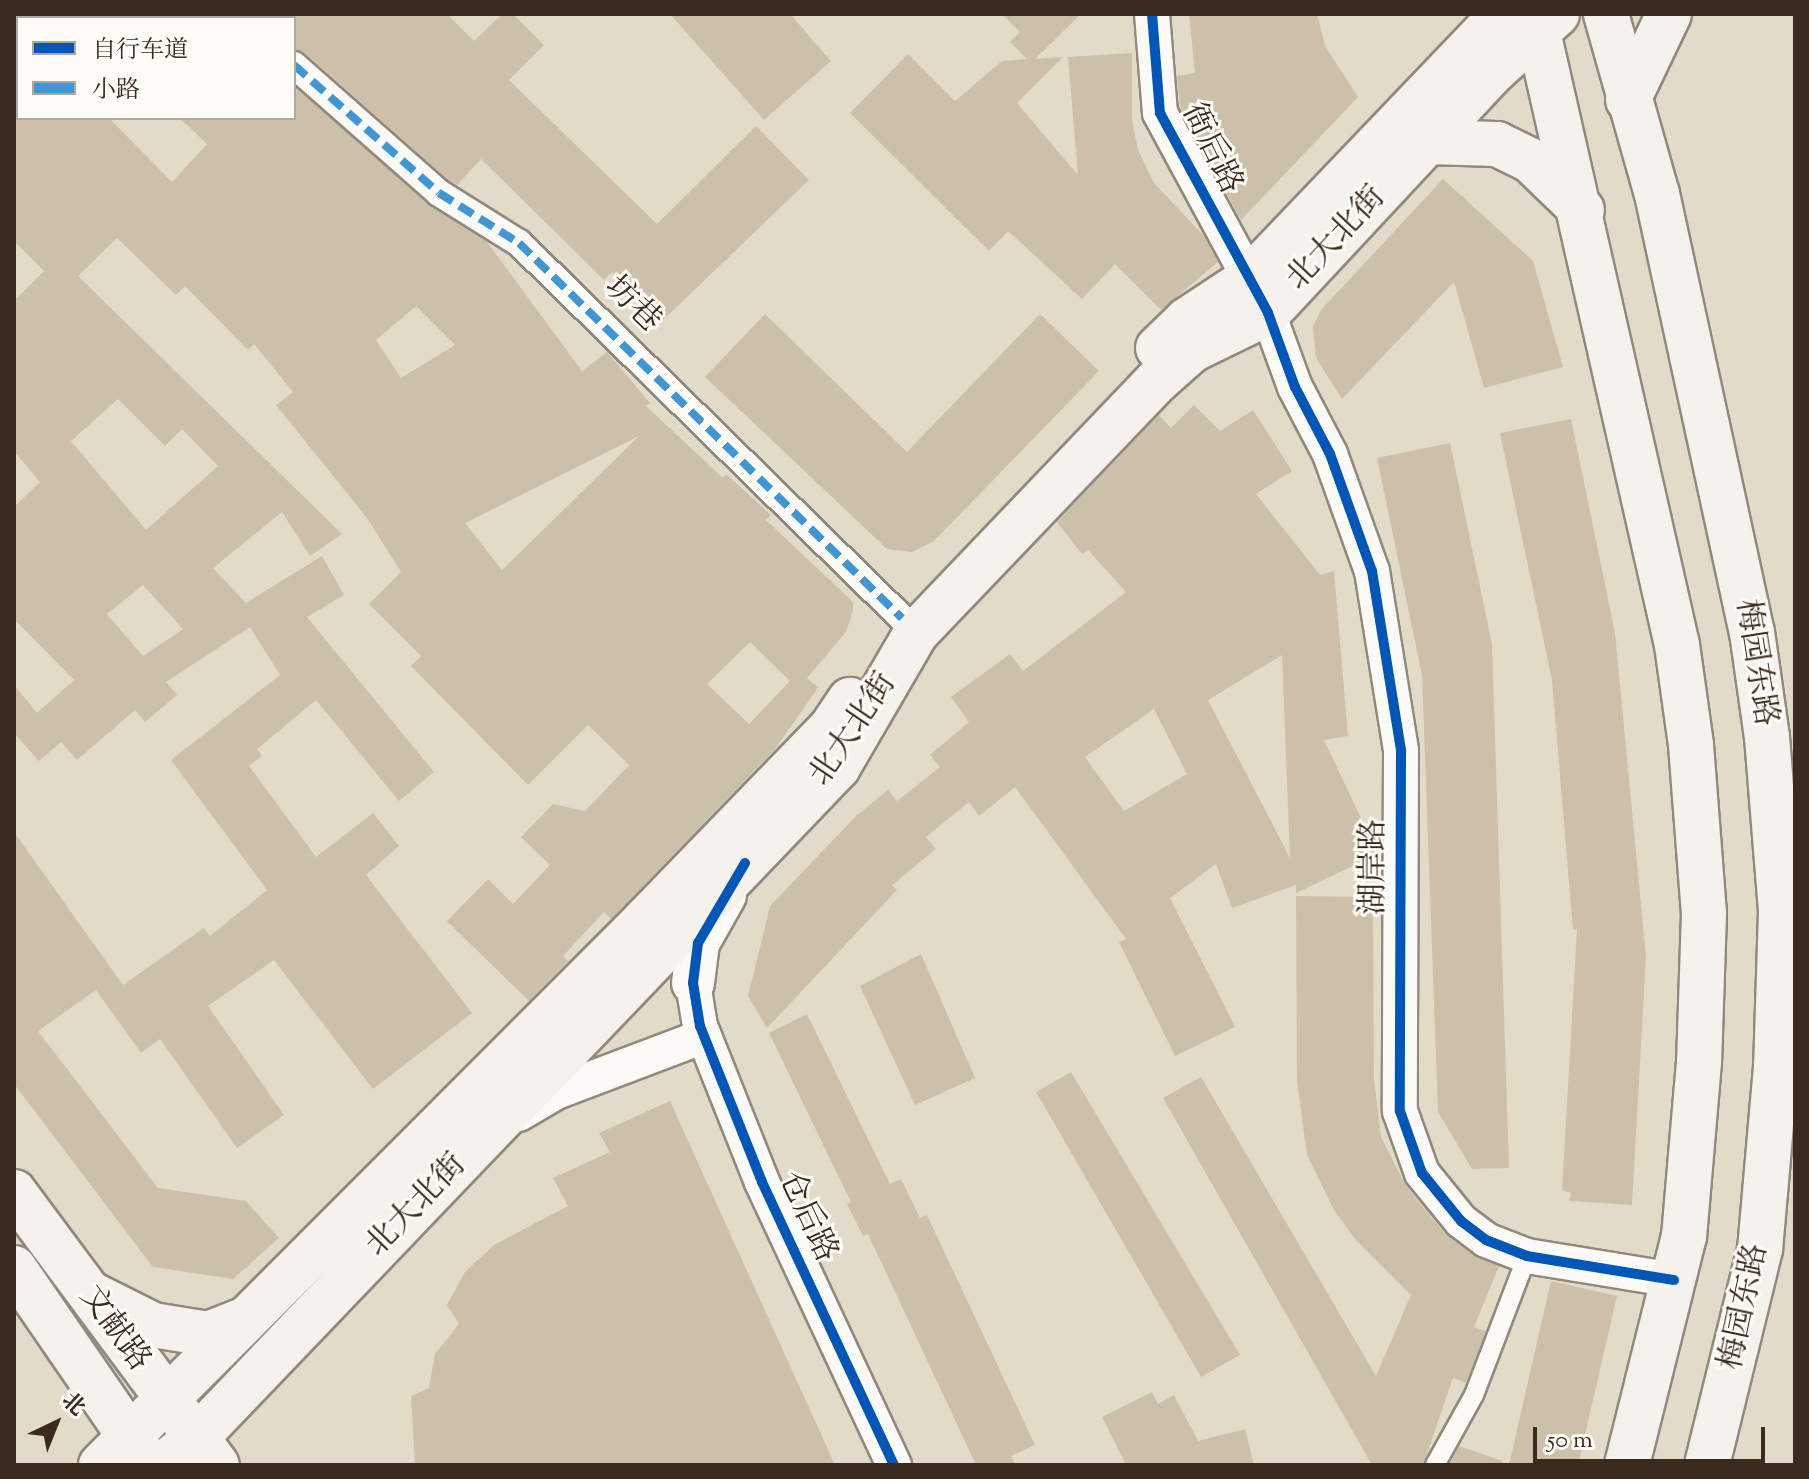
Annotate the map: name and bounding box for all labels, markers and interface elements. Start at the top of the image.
legend [16,16,296,120]
text: 自行车道 [92,34,188,68]
text: 小路 [92,74,140,108]
street label: 衙后路 [1173,97,1249,201]
street label: 北大北街 [1279,179,1395,299]
street label: 坊巷 [596,269,668,341]
street label: 梅园东路 [1726,597,1784,729]
street label: 北大北街 [802,666,906,794]
street label: 湖岸路 [1356,819,1394,915]
street label: 北大北街 [359,1147,475,1265]
street label: 仓后路 [769,1165,845,1269]
street label: 梅园东路 [1713,1240,1777,1374]
street label: 文献路 [70,1279,158,1379]
north arrow [16,1383,96,1463]
text: 北 [53,1386,91,1425]
scale bar [1537,1411,1769,1461]
text: 50 m [1547,1424,1593,1458]

